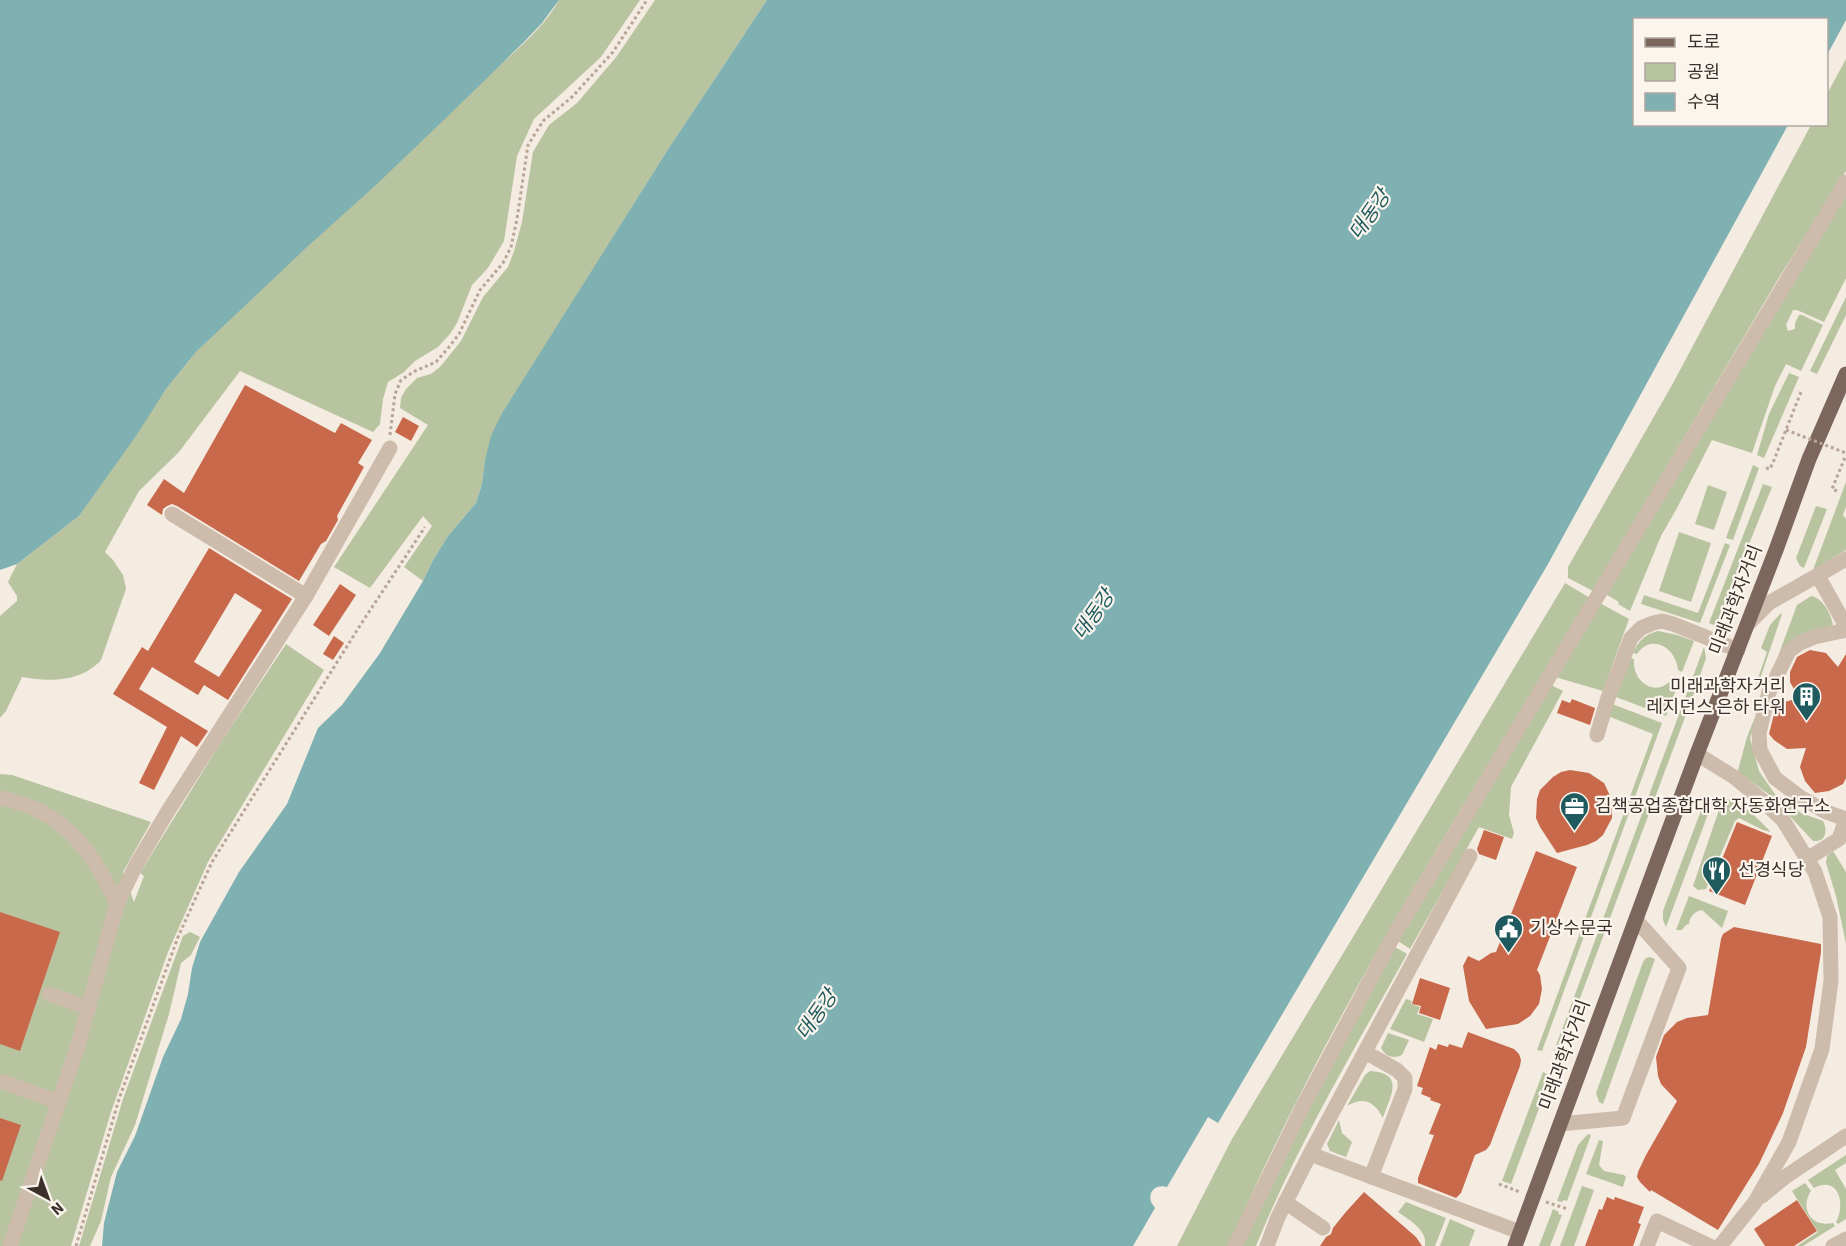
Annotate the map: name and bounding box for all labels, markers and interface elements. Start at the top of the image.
legend [1633,18,1828,126]
text: 도로 [1687,30,1720,55]
text: 공원 [1687,60,1720,85]
text: 수역 [1687,90,1720,115]
water label: 대동강 [1343,182,1399,246]
street label: 미래과학자거리 [1704,541,1768,659]
water label: 대동강 [1067,582,1123,646]
place label: 미래과학자거리 레지던스 은하 타워 [1646,674,1786,720]
building icon: 미래과학자거리 레지던스 은하 타워 [1791,680,1823,722]
office icon: 김책공업종합대학 자동화연구소 [1558,790,1590,832]
place label: 김책공업종합대학 자동화연구소 [1595,794,1830,819]
restaurant icon: 선경식당 [1701,854,1733,896]
place label: 선경식당 [1738,858,1804,883]
public building icon: 기상수문국 [1493,912,1525,954]
place label: 기상수문국 [1530,916,1613,941]
water label: 대동강 [790,982,846,1046]
street label: 미래과학자거리 [1533,996,1597,1114]
north arrow [18,1168,78,1228]
text: N [46,1197,68,1220]

